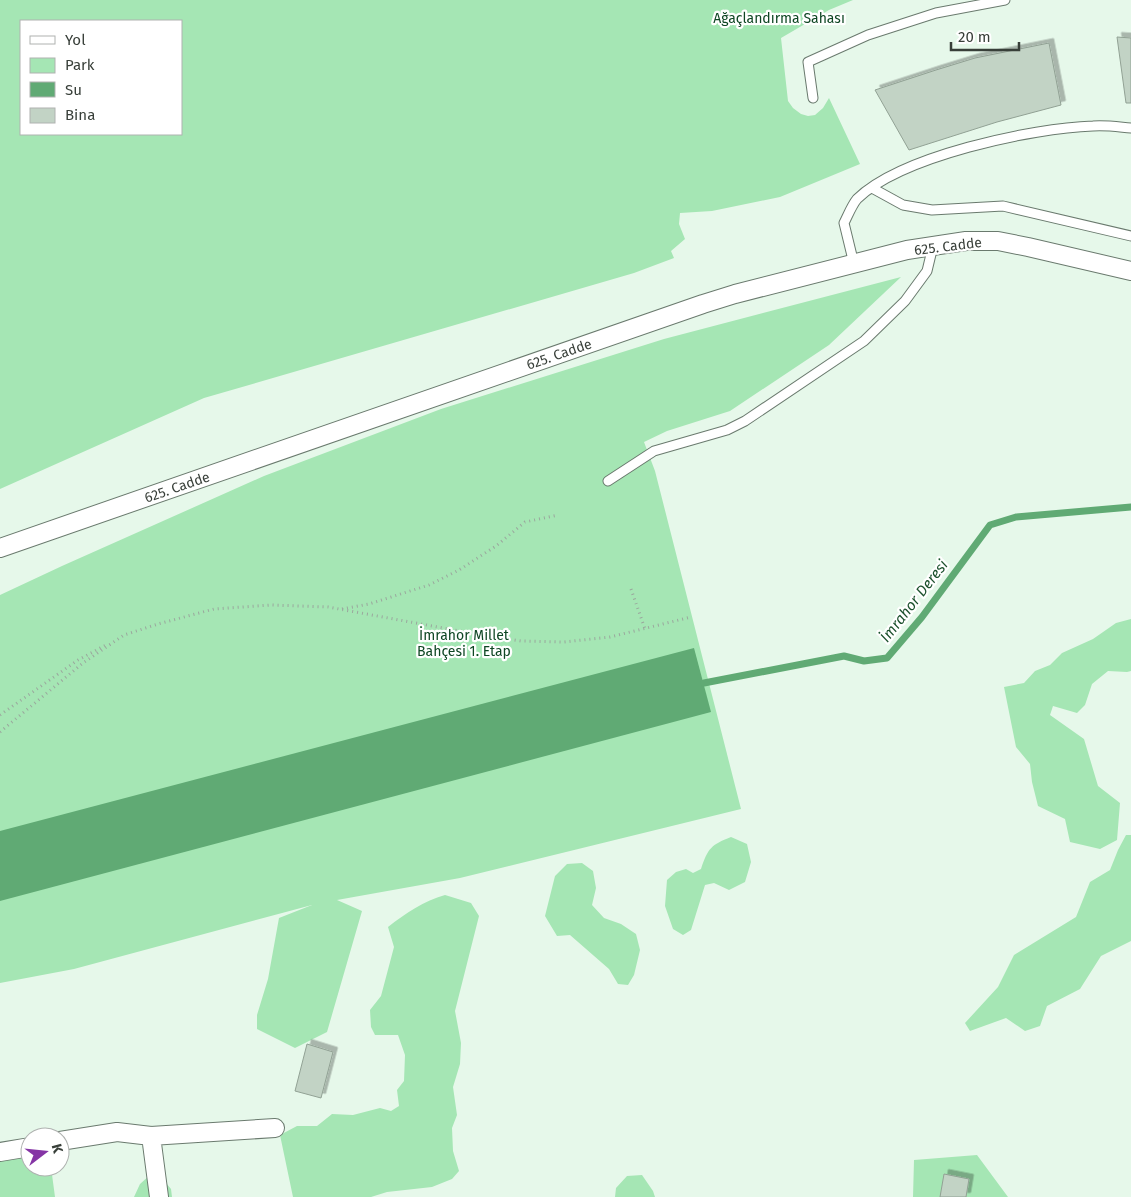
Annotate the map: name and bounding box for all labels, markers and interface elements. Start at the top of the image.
park label: Ağaçlandırma Sahası [713,10,845,27]
legend [20,20,182,135]
scale bar [951,20,1018,52]
text: 20 m [958,28,991,46]
text: Yol [65,31,86,49]
text: Park [65,56,95,74]
text: Su [65,81,82,99]
text: Bina [65,106,95,124]
street label: 625. Cadde [913,234,983,259]
street label: 625. Cadde [524,335,594,374]
street label: 625. Cadde [142,468,212,507]
water label: İmrahor Deresi [876,556,952,646]
park label: İmrahor Millet Bahçesi 1. Etap [417,626,511,660]
north arrow [20,1127,70,1177]
text: K [48,1142,67,1156]

